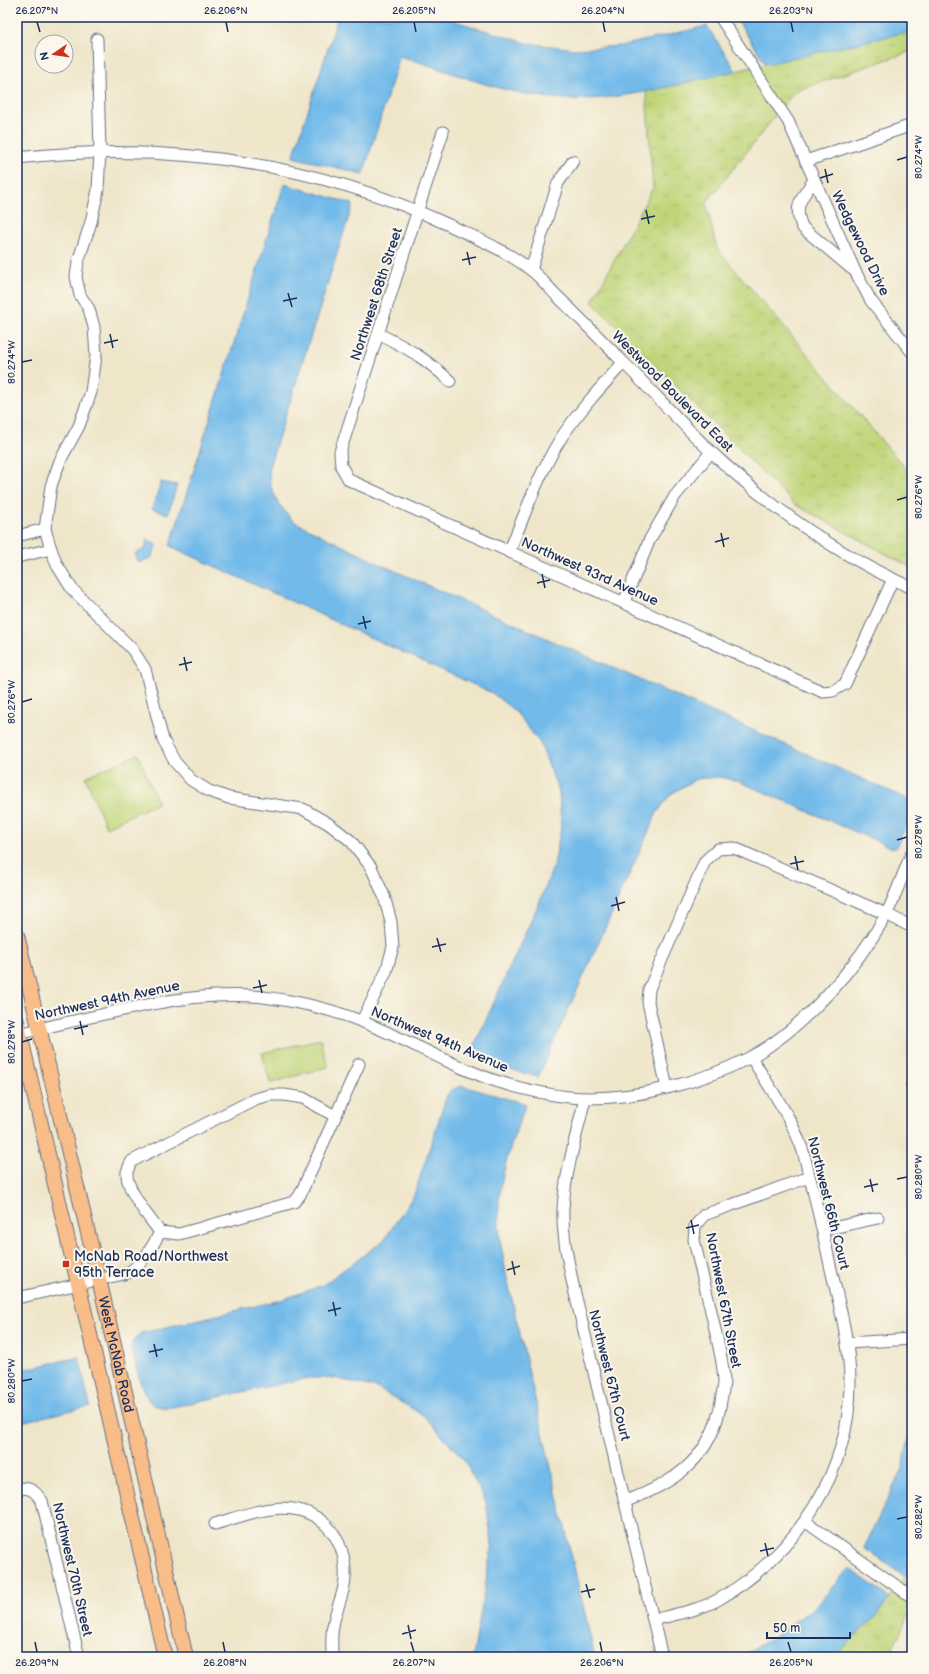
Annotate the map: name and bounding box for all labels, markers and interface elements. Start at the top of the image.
text: 26.207°N [16,5,58,17]
text: 26.206°N [204,5,248,17]
text: 26.205°N [392,5,436,17]
text: 26.204°N [581,5,625,17]
text: 26.203°N [769,5,813,17]
north arrow [34,34,74,74]
text: N [37,51,52,62]
text: 80.274°W [913,135,925,179]
street label: Wedgewood Drive [828,188,893,298]
street label: Northwest 68th Street [347,225,406,363]
street label: Westwood Boulevard East [609,327,737,456]
text: 80.274°W [6,340,18,384]
text: 80.276°W [913,475,925,519]
street label: Northwest 93rd Avenue [519,533,661,609]
text: 80.276°W [6,680,18,724]
text: 80.278°W [913,815,925,859]
street label: Northwest 94th Avenue [33,977,181,1024]
street label: Northwest 94th Avenue [369,1003,511,1076]
text: 80.278°W [6,1020,18,1064]
street label: Northwest 66th Court [804,1135,853,1272]
text: 80.280°W [913,1155,925,1200]
street label: Northwest 67th Street [702,1231,745,1370]
place label: McNab Road/Northwest 95th Terrace [74,1248,229,1281]
marker: McNab Road/Northwest 95th Terrace [61,1259,71,1269]
street label: West McNab Road [94,1295,137,1414]
street label: Northwest 67th Court [585,1308,634,1443]
text: 80.280°W [6,1359,18,1404]
text: 80.282°W [913,1495,925,1539]
street label: Northwest 70th Street [49,1500,96,1638]
scale bar [767,1614,850,1640]
text: 50 m [773,1621,800,1636]
text: 26.209°N [15,1657,59,1669]
text: 26.208°N [203,1657,247,1669]
text: 26.207°N [393,1657,435,1669]
text: 26.206°N [580,1657,624,1669]
text: 26.205°N [769,1657,813,1669]

